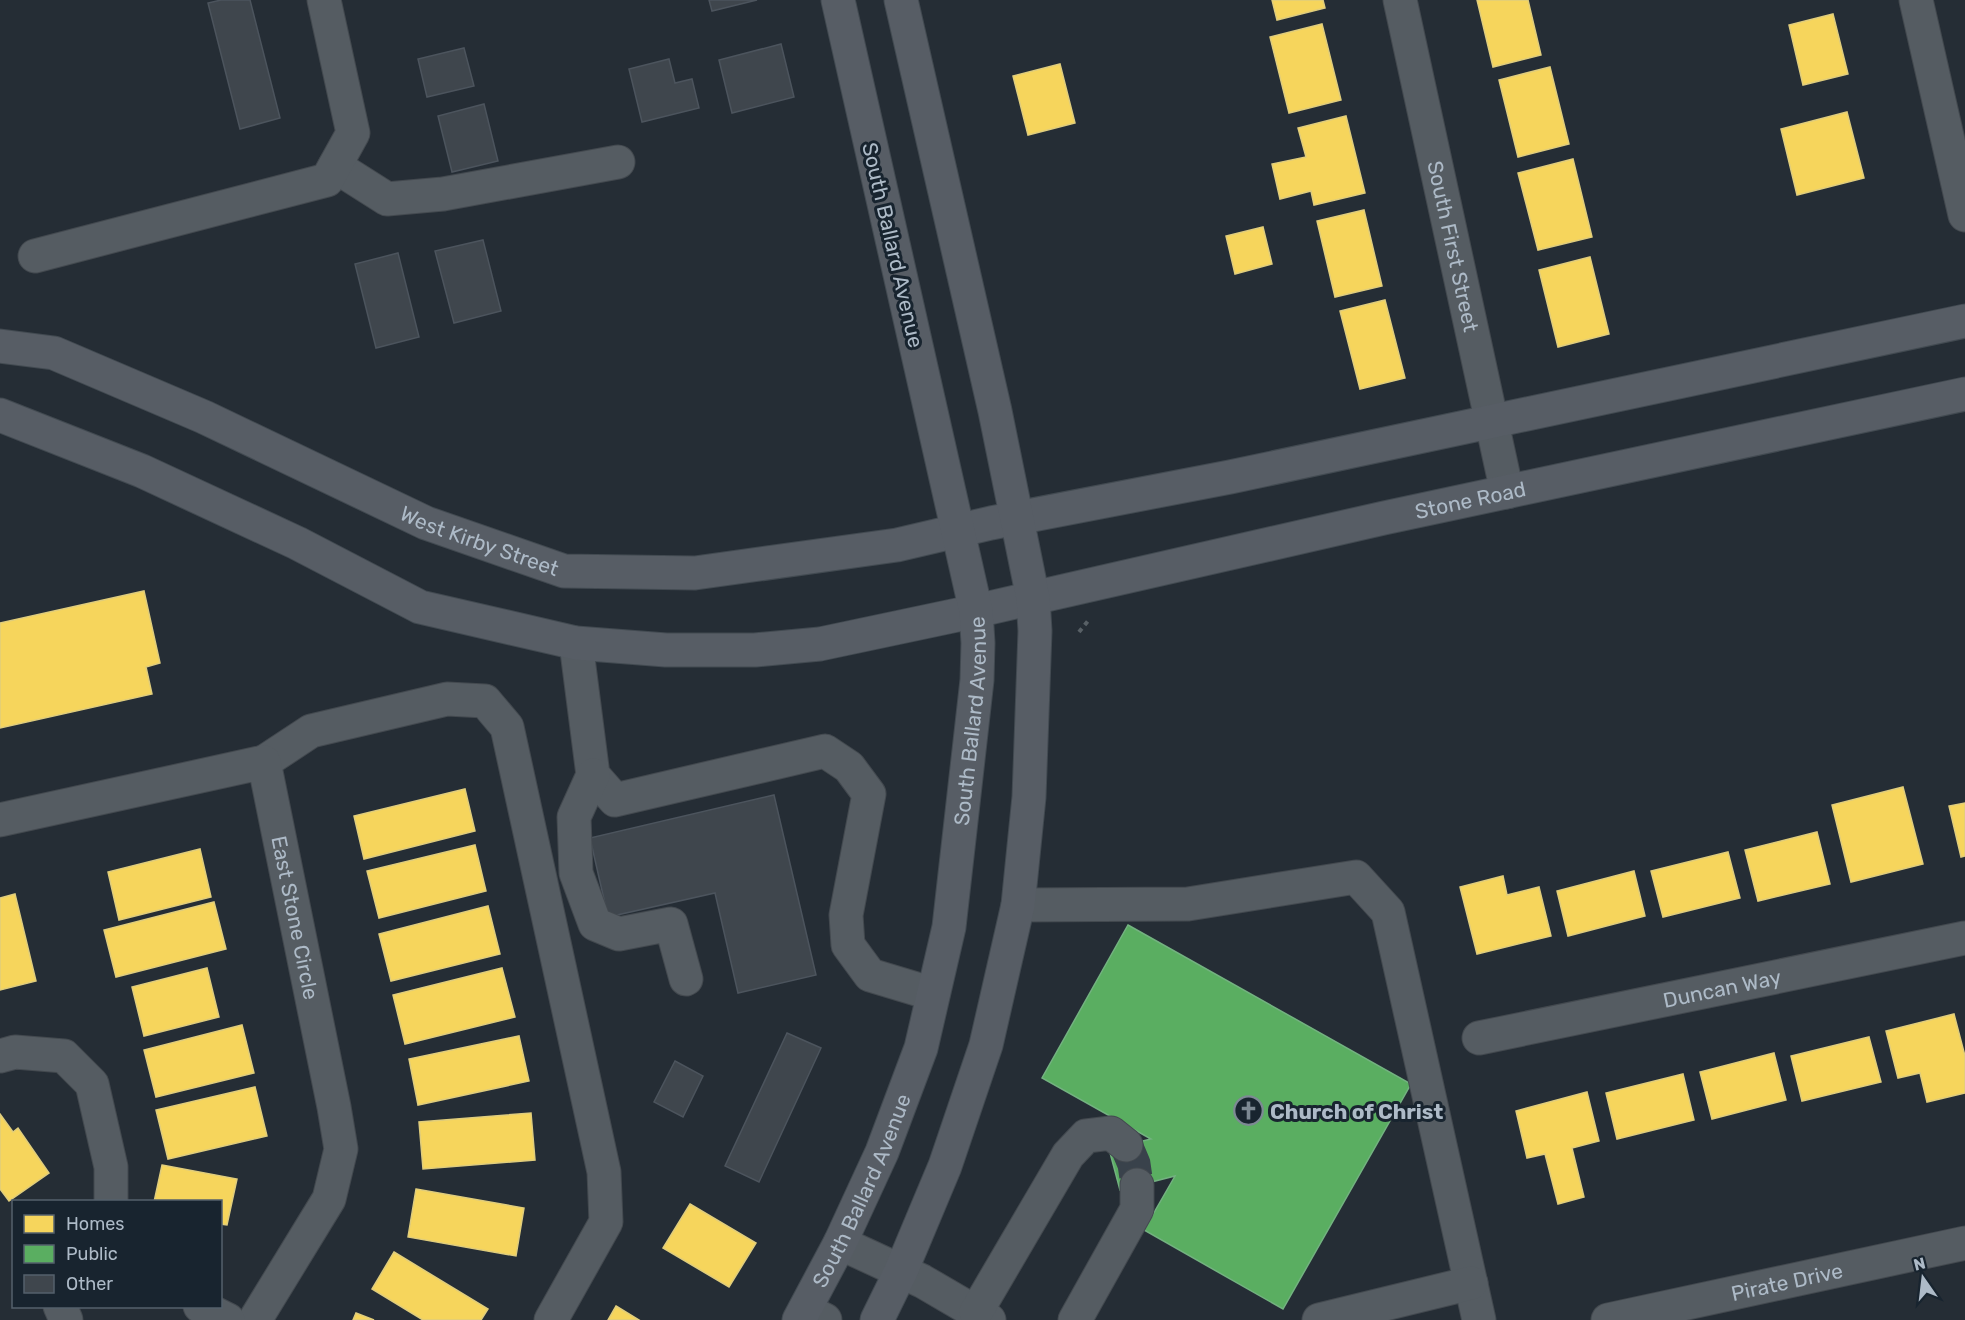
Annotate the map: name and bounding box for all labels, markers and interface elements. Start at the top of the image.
street label: South Ballard Avenue [857,140,929,350]
street label: South First Street [1423,159,1484,334]
street label: Stone Road [1413,476,1528,524]
street label: West Kirby Street [396,500,562,581]
street label: South Ballard Avenue [948,616,991,827]
street label: East Stone Circle [267,833,324,1002]
street label: Duncan Way [1661,964,1784,1012]
street label: South Ballard Avenue [806,1090,915,1291]
church icon: Church of Christ [1233,1095,1265,1127]
place label: Church of Christ [1270,1099,1443,1124]
legend [12,1200,222,1308]
text: Homes [66,1213,124,1235]
text: Public [66,1243,118,1265]
north arrow [1893,1248,1953,1308]
text: N [1912,1253,1927,1275]
street label: Pirate Drive [1729,1257,1845,1306]
text: Other [66,1273,113,1295]

